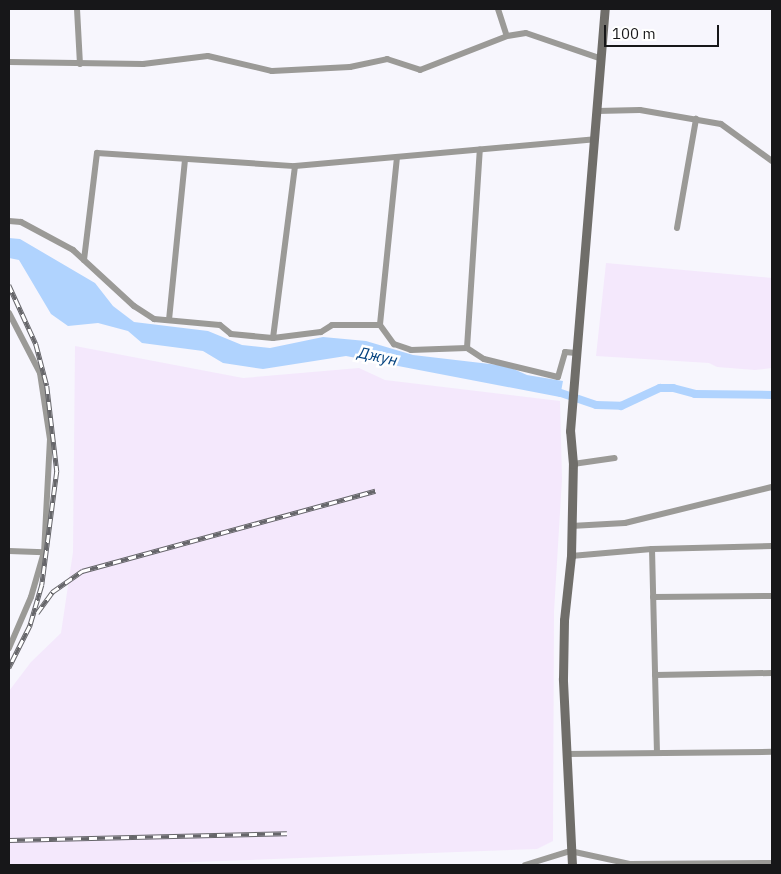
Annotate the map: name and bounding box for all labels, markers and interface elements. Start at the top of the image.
scale bar [606,15,721,47]
text: 100 m [612,24,656,43]
water label: Джун [357,342,399,370]

